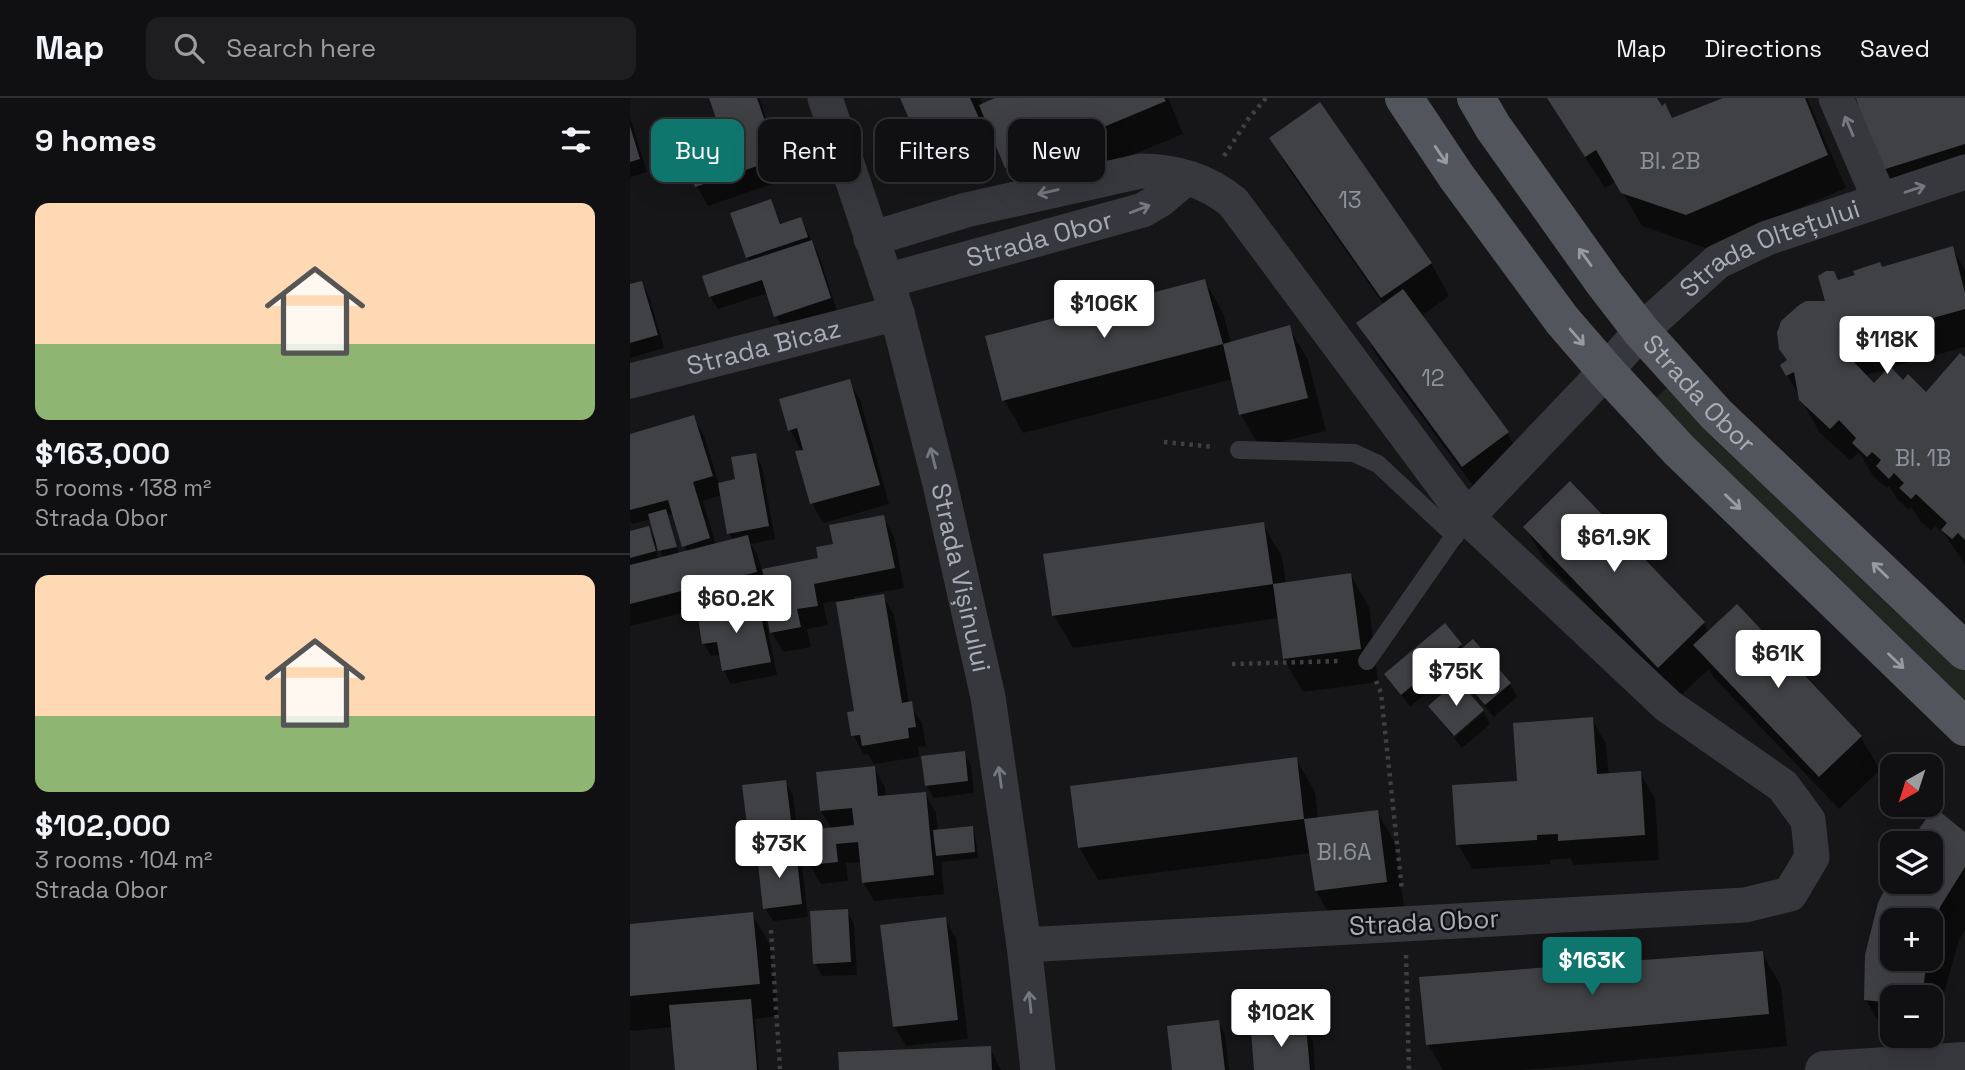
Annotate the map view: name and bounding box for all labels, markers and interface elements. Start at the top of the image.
search box [146,17,636,80]
text: Map [35,27,104,69]
icon: search [170,29,208,67]
text: Search here [226,31,376,65]
text: Map [1616,33,1666,64]
text: Directions [1704,33,1822,64]
text: Saved [1860,33,1930,64]
one-way arrow [1841,116,1854,138]
chip: Buy [651,119,744,182]
chip: Rent [758,119,861,182]
chip: Filters [875,119,994,182]
chip: New [1008,119,1105,182]
text: 9 homes [35,121,157,160]
icon: filters [557,121,595,159]
one-way arrow [1434,145,1449,164]
house number: Bl. 2B [1640,146,1700,176]
one-way arrow [1903,181,1925,194]
house number: 13 [1338,185,1362,215]
one-way arrow [1037,186,1060,199]
street label: Strada Oltețului [1672,191,1864,305]
street label: Strada Obor [962,202,1116,275]
one-way arrow [1128,202,1150,214]
icon: home [252,248,378,374]
one-way arrow [1578,248,1593,267]
pin: $106K [1055,280,1153,340]
text: $106K [1070,288,1138,318]
street label: Strada Bicaz [683,311,844,383]
pin: $118K [1838,316,1936,376]
text: $118K [1856,324,1918,354]
street label: Strada Obor [1635,327,1763,460]
one-way arrow [1569,328,1585,346]
house number: 12 [1421,363,1445,393]
text: $163,000 [35,434,170,473]
house number: Bl. 1B [1895,443,1951,473]
one-way arrow [926,447,939,470]
text: 5 rooms · 138 m² [35,473,211,503]
street label: Strada Vișinului [923,480,999,675]
one-way arrow [1725,494,1742,511]
text: Strada Obor [35,503,168,533]
pin: $61.9K [1557,514,1671,574]
text: $61.9K [1577,522,1651,552]
one-way arrow [1871,562,1889,578]
pin: $60.2K [679,575,793,635]
text: $60.2K [697,583,775,613]
icon: home [252,620,378,746]
pin: $61K [1737,630,1819,690]
text: $61K [1752,638,1804,668]
pin: $75K [1415,648,1497,708]
one-way arrow [1888,653,1905,670]
text: $75K [1429,656,1483,686]
north arrow [1880,754,1942,817]
map controls [1880,754,1943,1048]
one-way arrow [993,766,1006,789]
text: $102,000 [35,806,171,845]
pin: $73K [738,820,820,880]
text: $73K [751,828,807,858]
button: layers [1880,831,1943,894]
house number: Bl.6A [1316,837,1372,867]
text: 3 rooms · 104 m² [35,845,212,875]
text: Strada Obor [35,875,168,905]
street label: Strada Obor [1348,901,1500,943]
button: + [1880,908,1943,971]
pin: $163K [1543,937,1641,997]
text: $163K [1559,945,1625,975]
button: − [1880,985,1943,1048]
pin: $102K [1232,990,1330,1049]
one-way arrow [1024,991,1037,1014]
text: $102K [1247,997,1315,1027]

